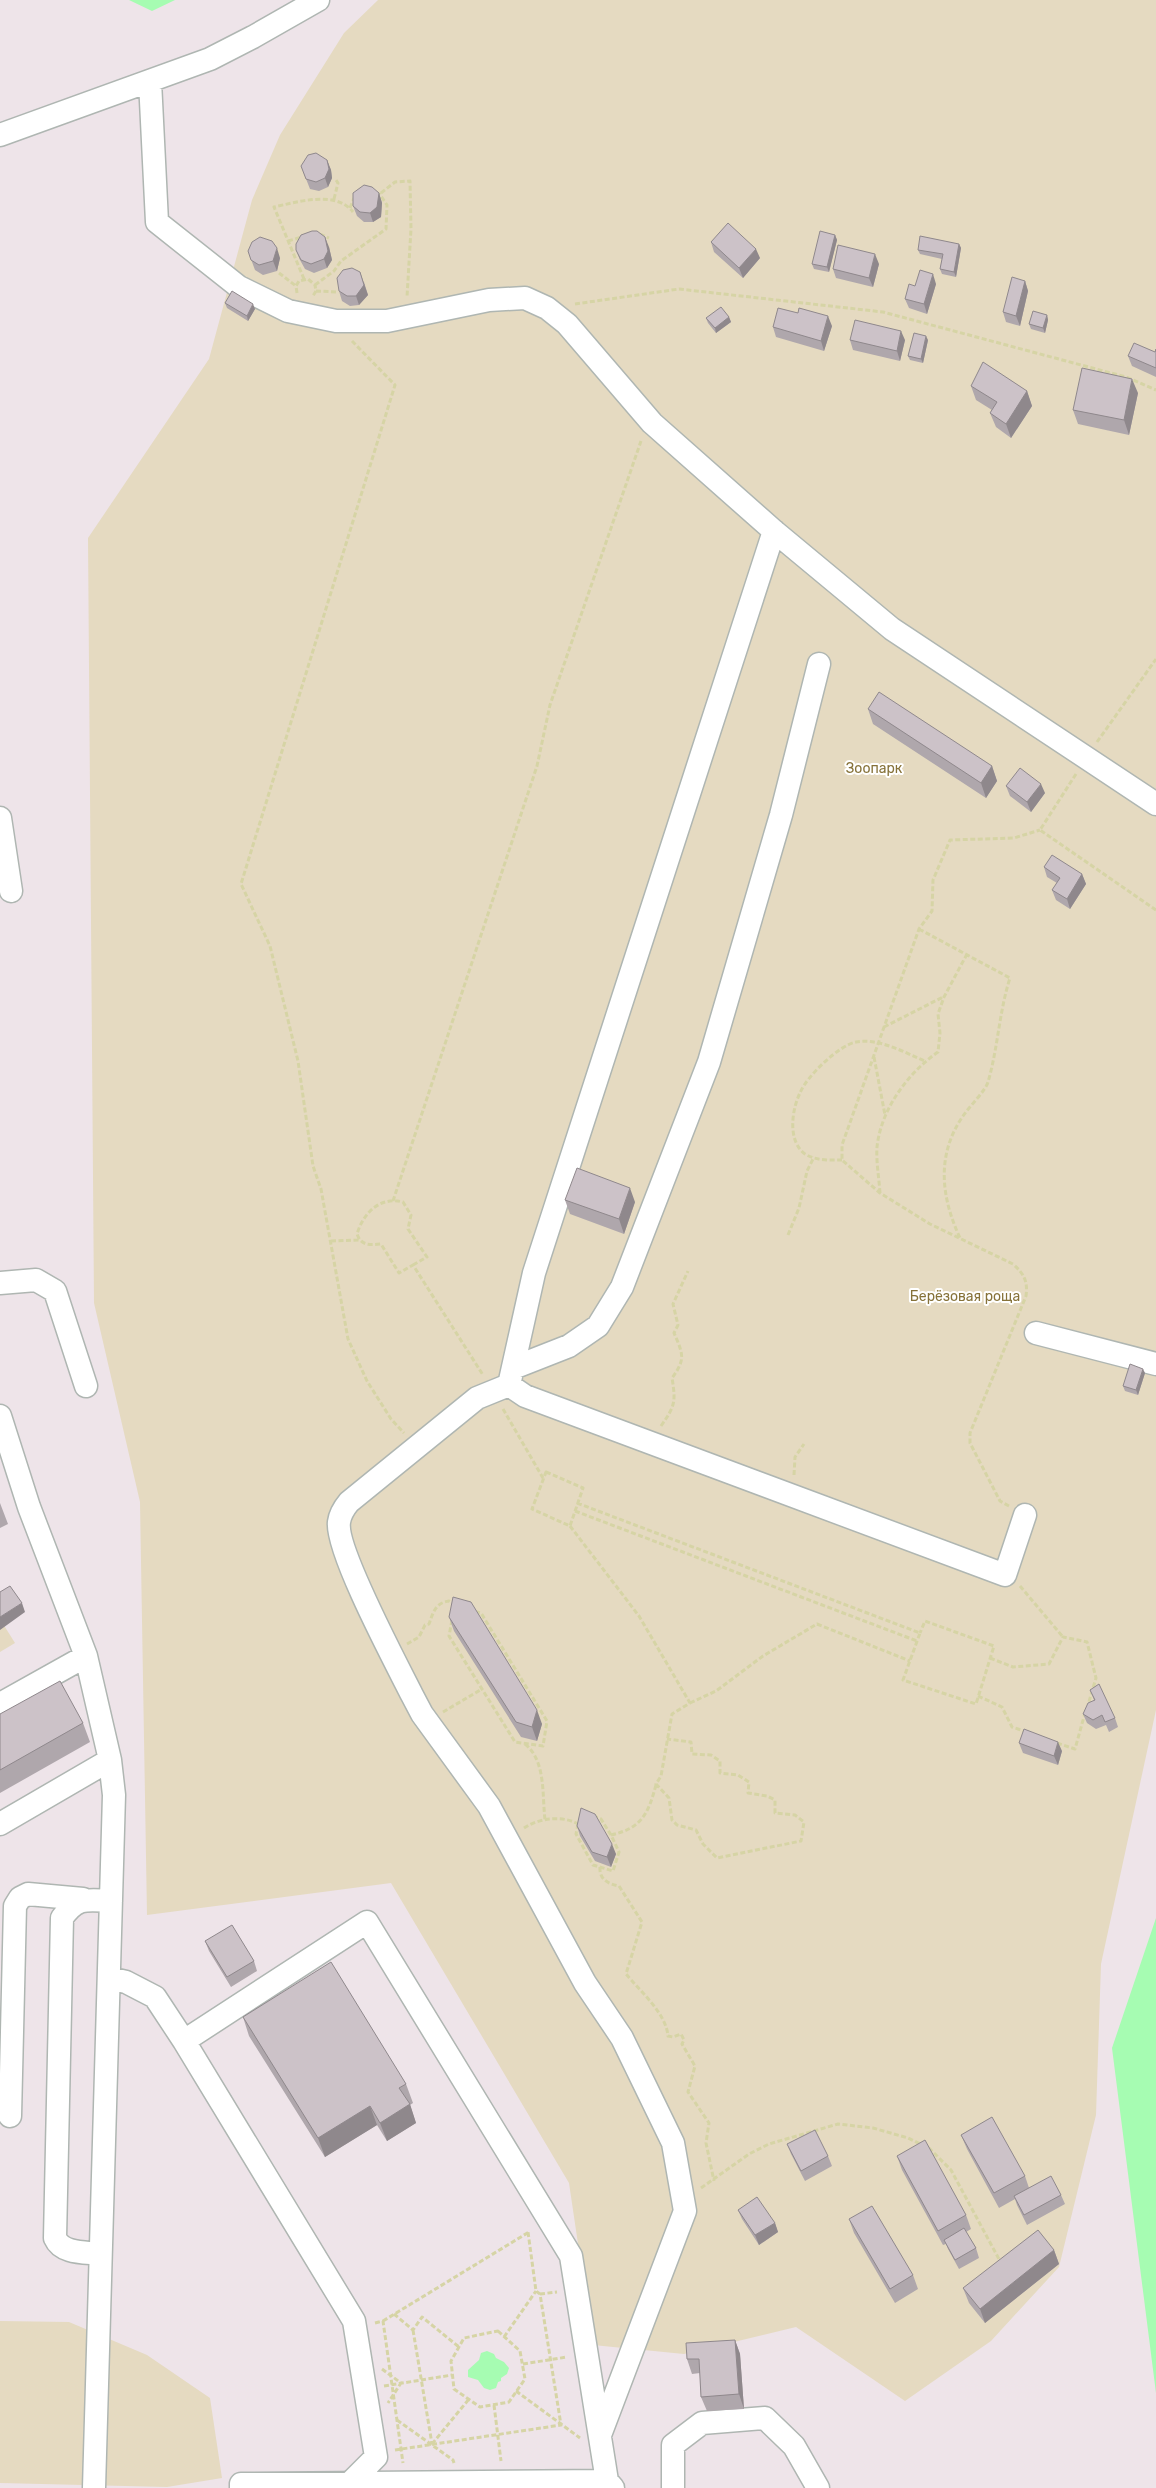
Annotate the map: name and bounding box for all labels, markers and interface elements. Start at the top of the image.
park label: Зоопарк [846,760,903,777]
park label: Берёзовая роща [910,1288,1020,1305]

